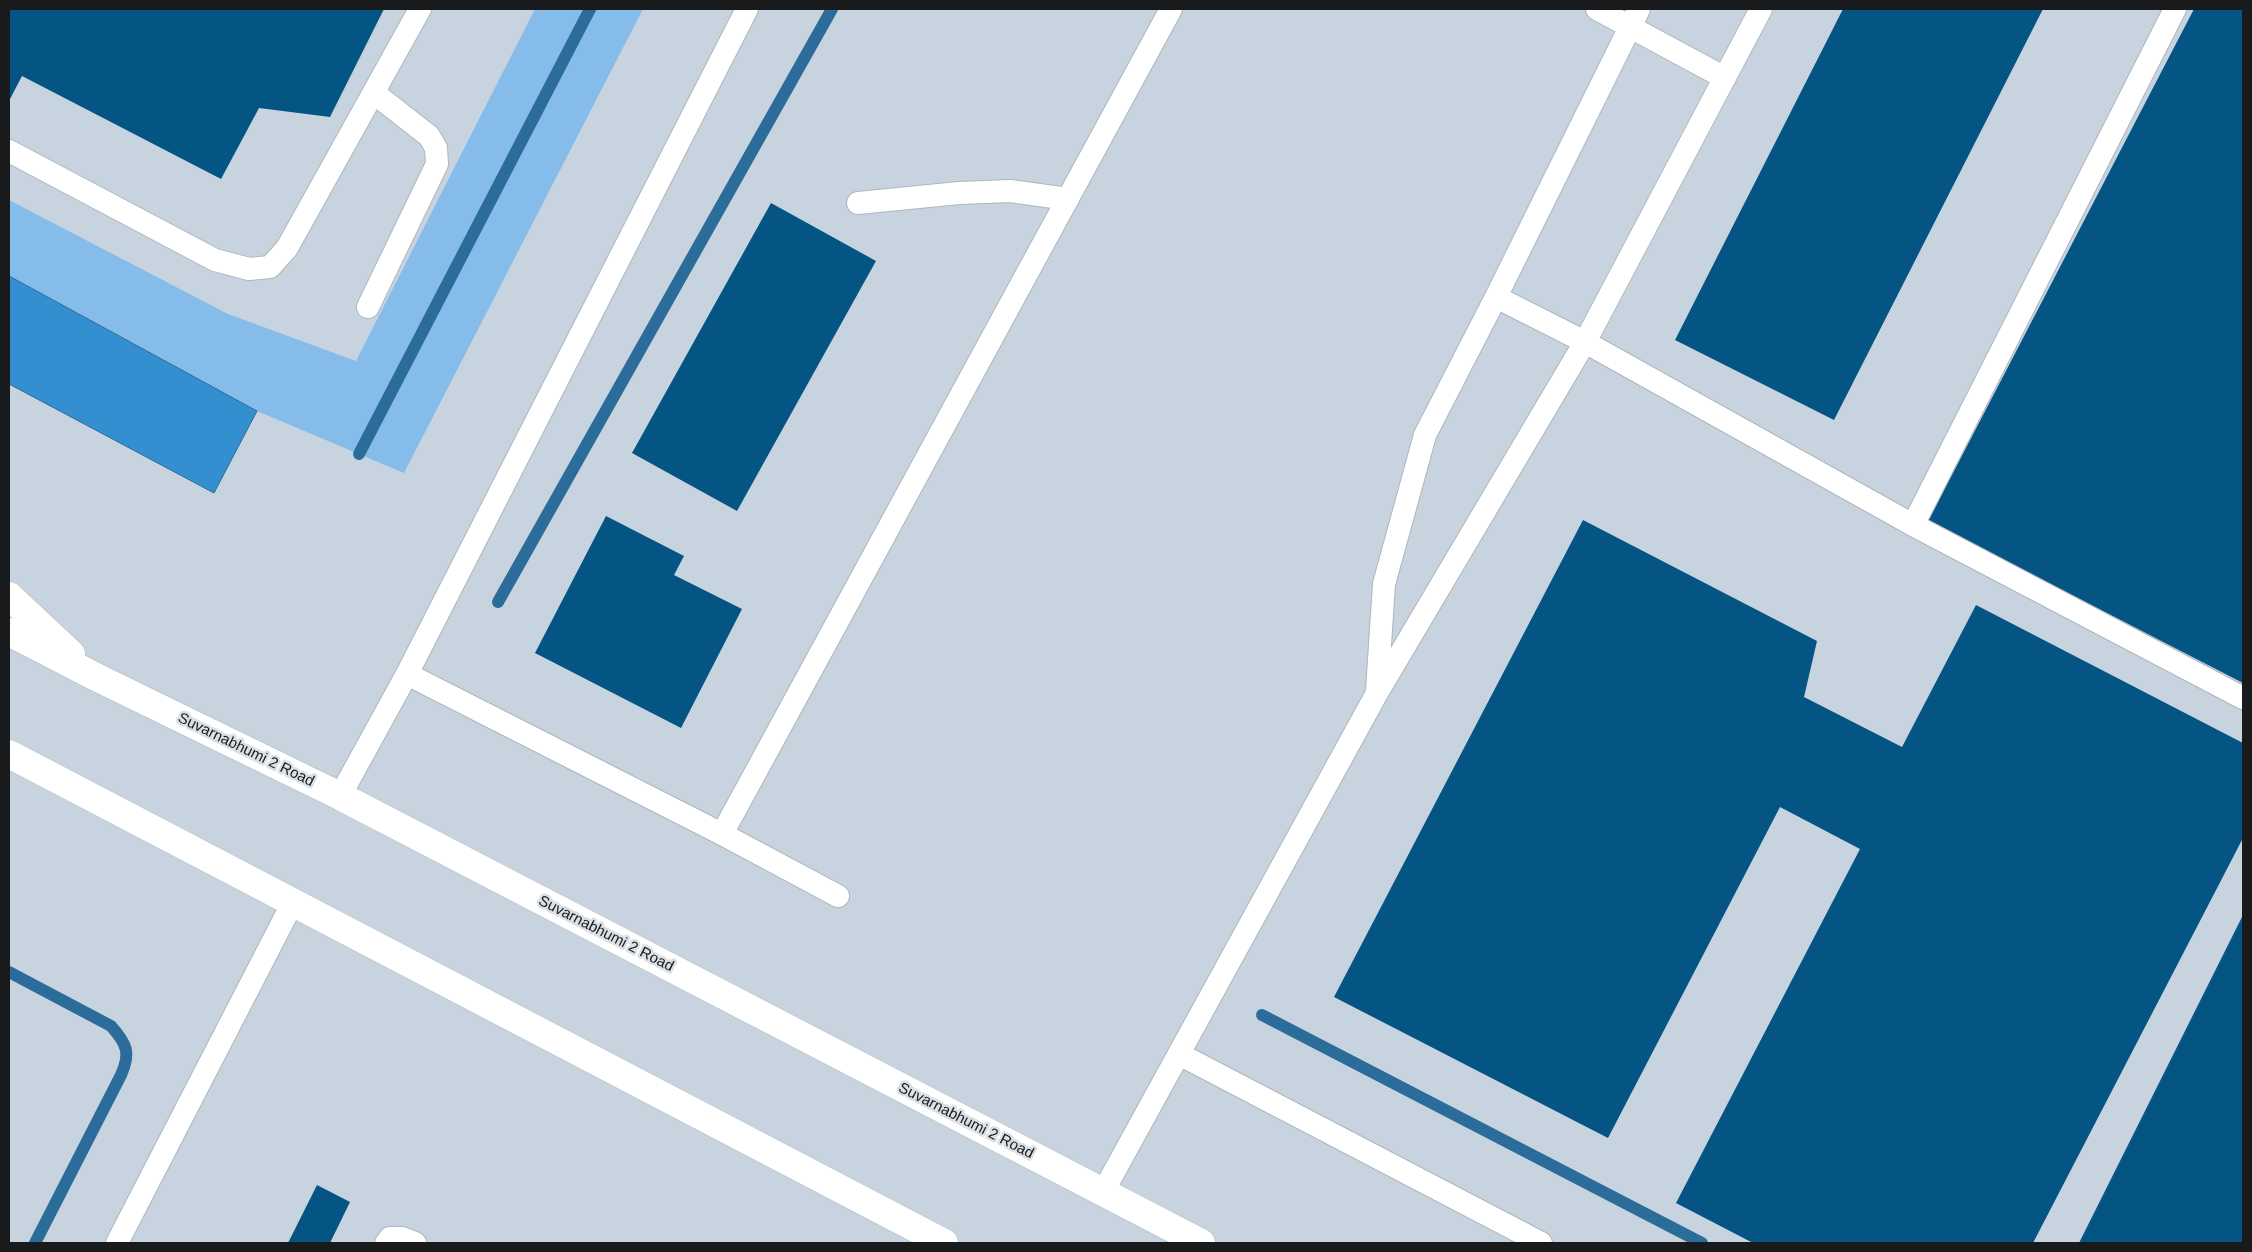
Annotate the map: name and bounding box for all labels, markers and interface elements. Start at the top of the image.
street label: Suvarnabhumi 2 Road [175,709,317,791]
street label: Suvarnabhumi 2 Road [535,892,677,976]
street label: Suvarnabhumi 2 Road [895,1079,1037,1163]

